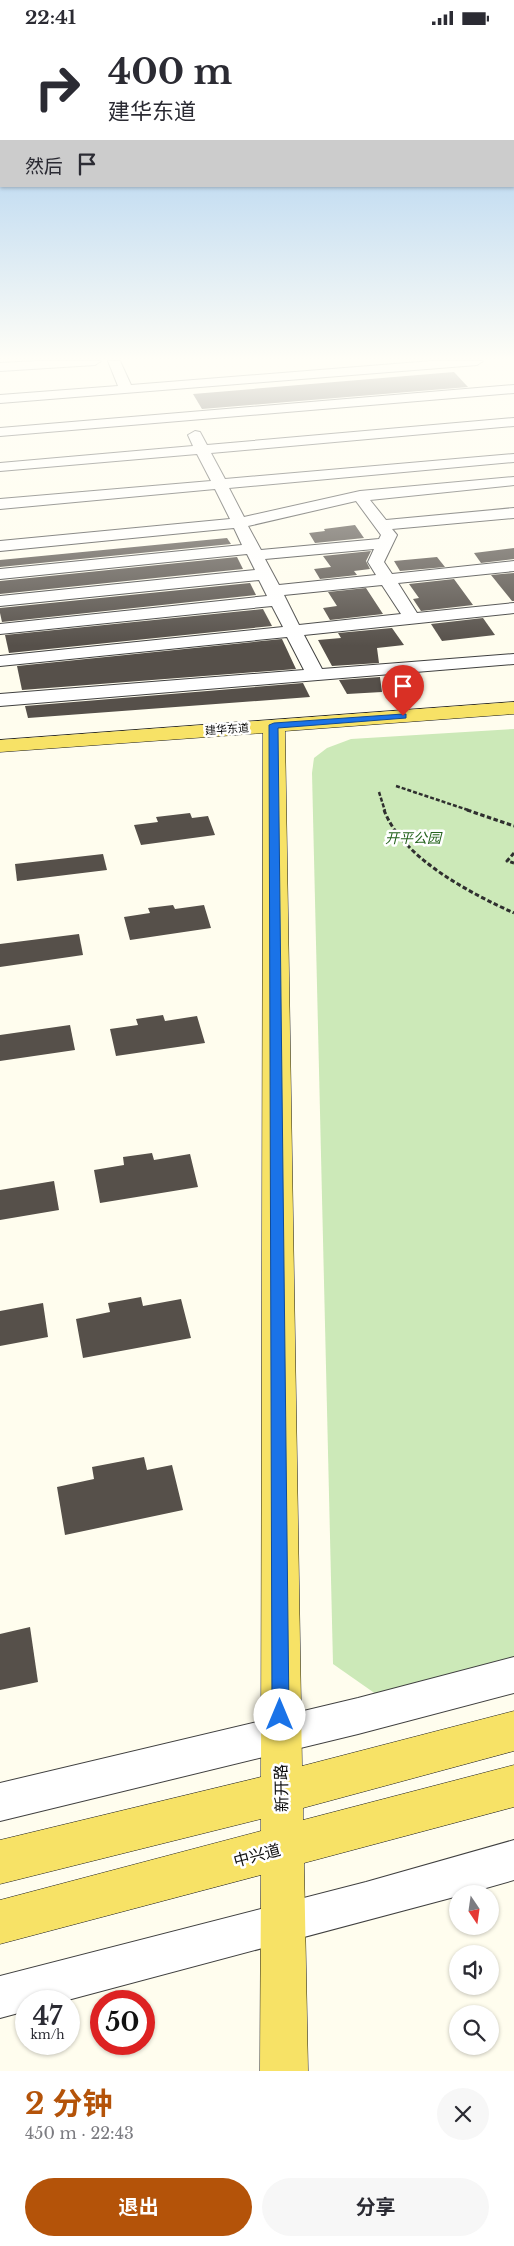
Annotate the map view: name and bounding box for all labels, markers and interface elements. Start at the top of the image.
text: 22:41 [25,6,76,29]
text: 400 m [108,50,232,93]
icon: right [25,55,90,120]
text: 建华东道 [108,98,196,125]
icon: arrive [73,150,101,178]
text: 然后 [25,155,63,178]
pin [382,665,424,716]
icon: arrive [389,672,417,700]
street label: 建华东道 [205,720,249,738]
park label: 开平公园 [385,829,443,847]
position arrow [253,1688,305,1740]
street label: 新开路 [271,1764,291,1812]
street label: 中兴道 [231,1839,283,1871]
north arrow [449,1885,499,1935]
map controls [449,1885,499,2055]
button: sound [449,1945,499,1995]
speed limit sign: 50 [90,1990,155,2055]
text: 47 [33,2001,62,2032]
button: search [449,2005,499,2055]
text: km/h [30,2027,65,2042]
text: 2 分钟 [25,2085,113,2122]
button: close [437,2088,489,2140]
text: 450 m · 22:43 [25,2123,134,2143]
button: 退出 [25,2178,252,2236]
button: 分享 [262,2178,489,2236]

